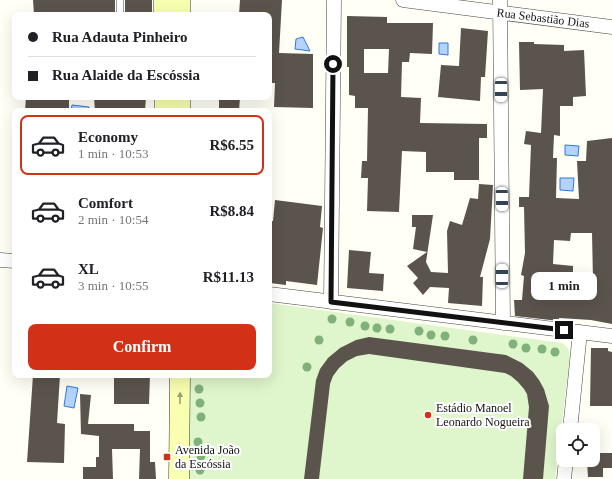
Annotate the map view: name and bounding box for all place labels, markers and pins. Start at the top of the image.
place label: Estádio Manoel Leonardo Nogueira [436,401,530,429]
marker: Estádio Manoel Leonardo Nogueira [423,410,433,420]
place label: Avenida João da Escóssia [175,443,240,471]
marker: Avenida João da Escóssia [162,452,172,462]

